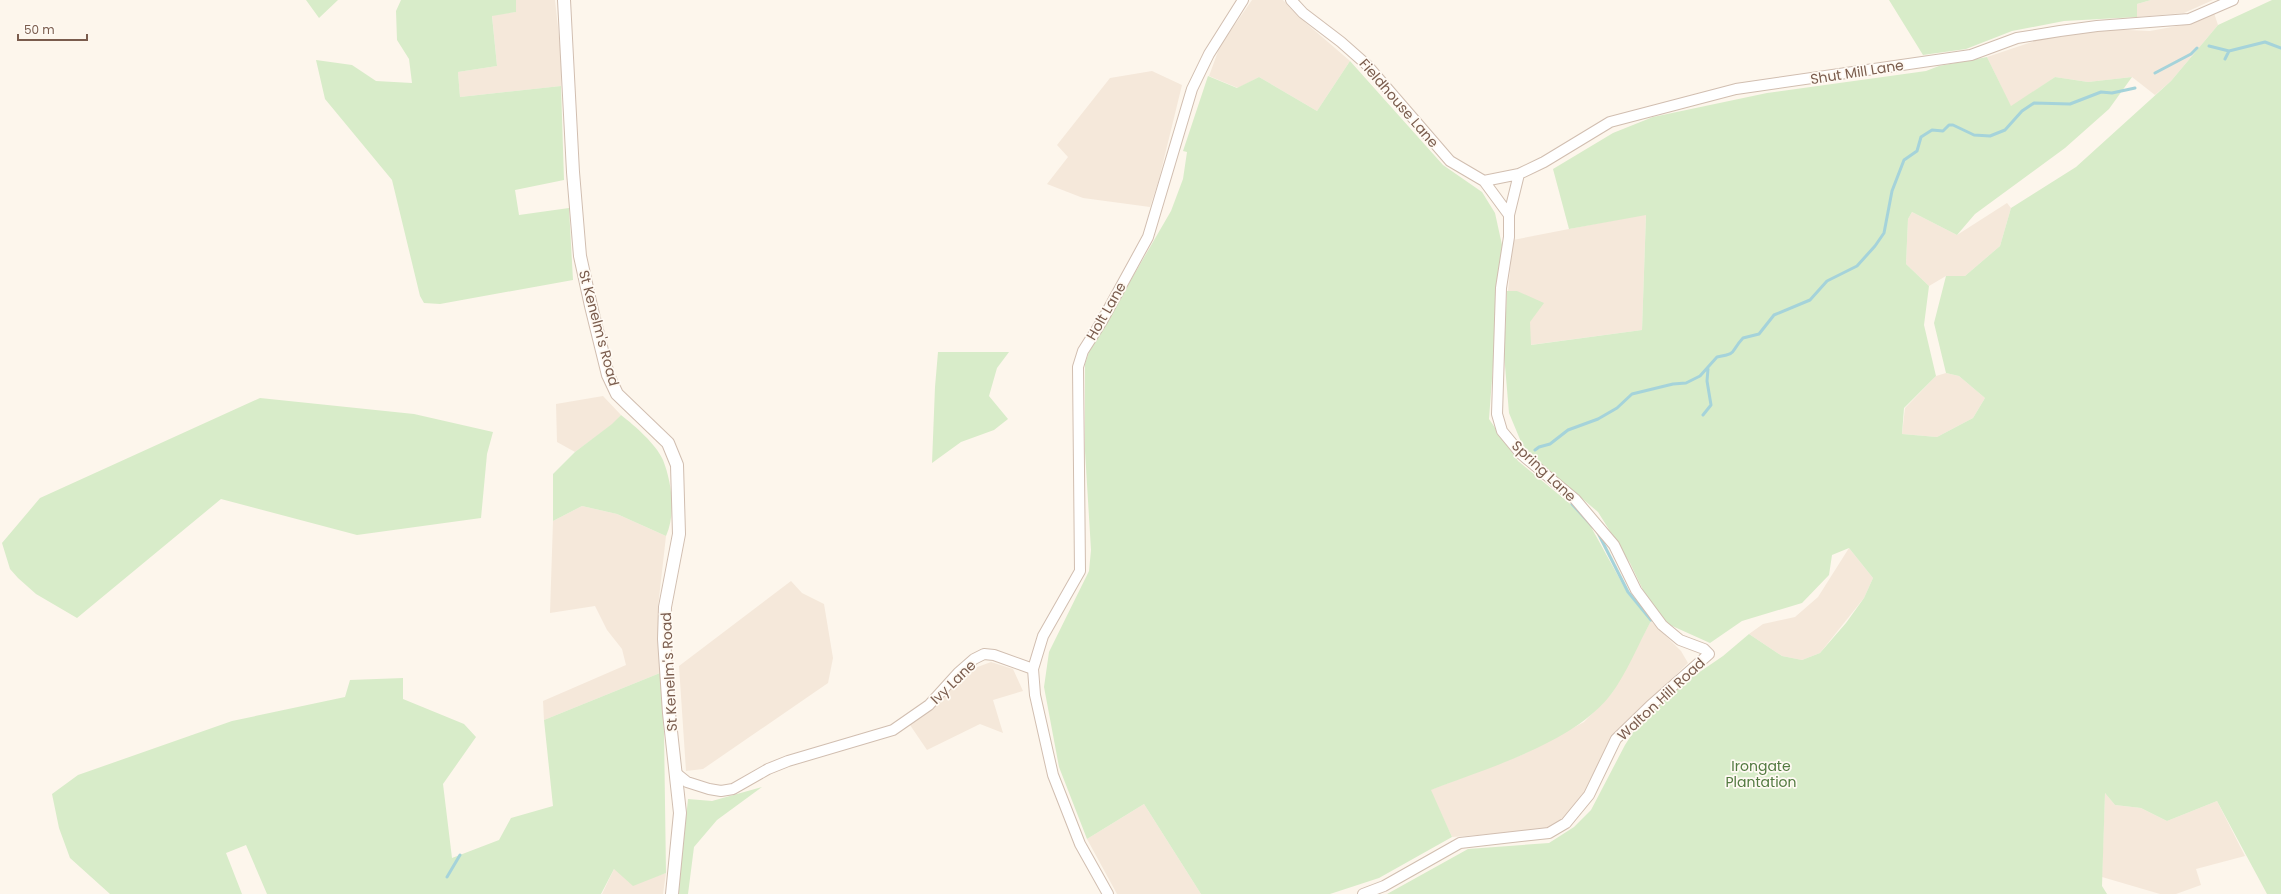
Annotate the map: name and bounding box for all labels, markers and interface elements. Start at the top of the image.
scale bar [18,16,87,42]
text: 50 m [24,21,55,38]
street label: Fieldhouse Lane [1355,54,1443,152]
street label: Shut Mill Lane [1809,55,1905,89]
street label: St Kenelm's Road [574,268,624,388]
street label: Holt Lane [1081,278,1131,344]
street label: Spring Lane [1507,436,1581,506]
street label: St Kenelm's Road [656,612,682,732]
street label: Walton Hill Road [1613,653,1709,745]
street label: Ivy Lane [926,655,980,709]
park label: Irongate Plantation [1726,756,1797,792]

